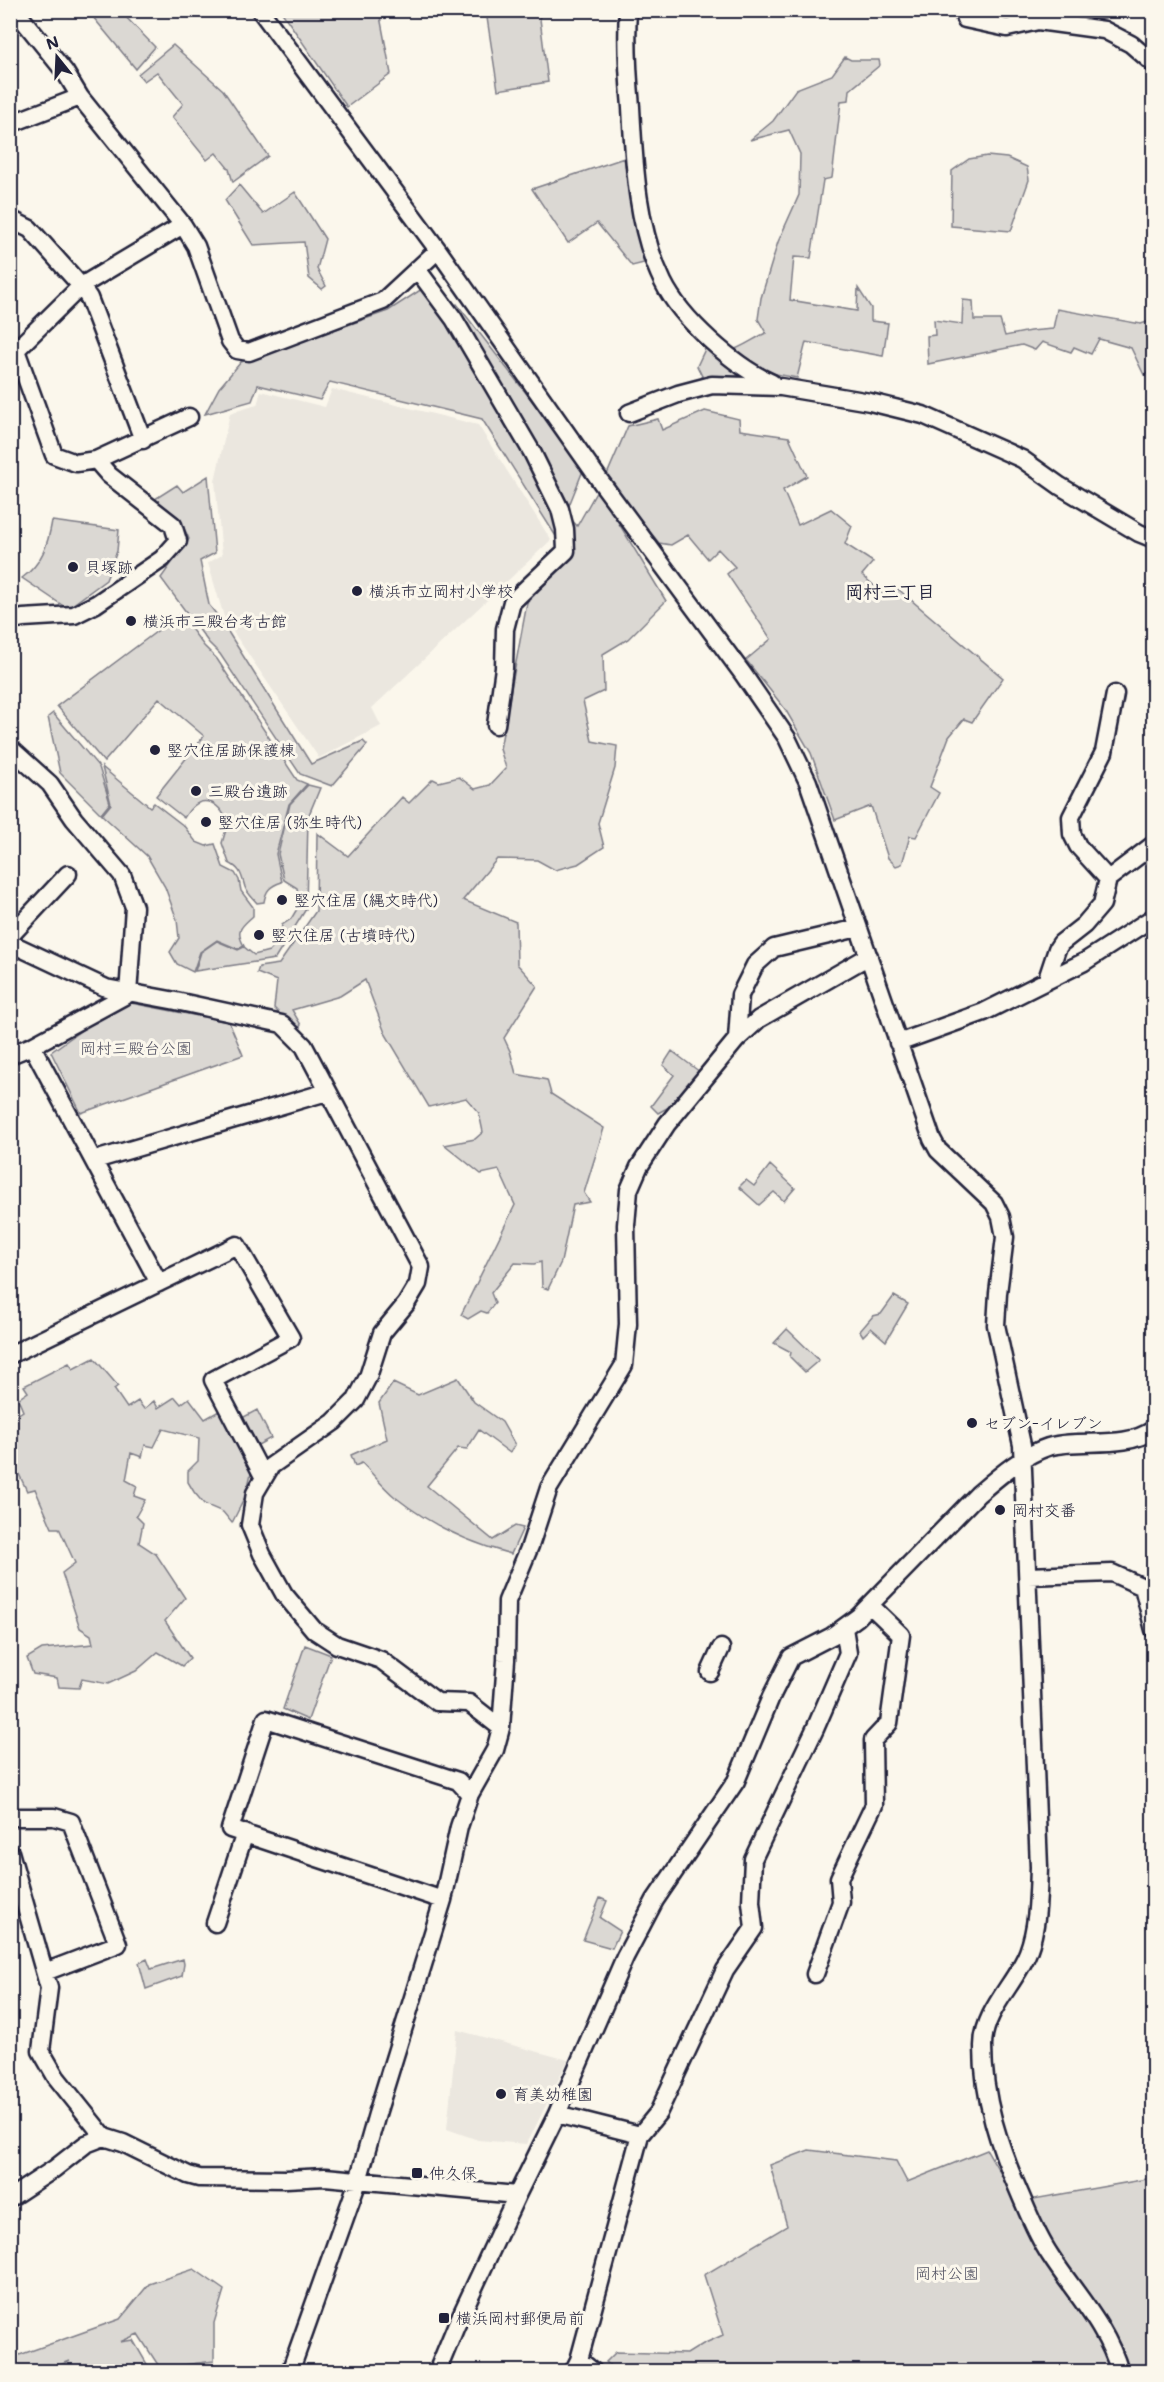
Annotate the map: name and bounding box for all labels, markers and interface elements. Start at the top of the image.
north arrow [27,27,87,87]
text: N [43,30,61,54]
place label: 貝塚跡 [85,556,133,577]
marker: 貝塚跡 [66,560,80,574]
district label: 岡村三丁目 [845,579,935,603]
place label: 横浜市立岡村小学校 [369,580,513,601]
marker: 横浜市立岡村小学校 [350,584,364,598]
place label: 横浜市三殿台考古館 [143,610,287,631]
marker: 横浜市三殿台考古館 [124,614,138,628]
place label: 竪穴住居跡保護棟 [167,739,295,760]
marker: 竪穴住居跡保護棟 [148,743,162,757]
place label: 三殿台遺跡 [208,780,288,801]
marker: 三殿台遺跡 [189,784,203,798]
place label: 竪穴住居 (弥生時代) [218,811,362,832]
marker: 竪穴住居 (弥生時代) [199,815,213,829]
place label: 竪穴住居 (縄文時代) [294,889,438,910]
marker: 竪穴住居 (縄文時代) [275,893,289,907]
place label: 竪穴住居 (古墳時代) [271,924,415,945]
marker: 竪穴住居 (古墳時代) [252,928,266,942]
park label: 岡村三殿台公園 [80,1037,192,1058]
place label: セブン-イレブン [984,1412,1103,1433]
marker: セブン-イレブン [965,1416,979,1430]
place label: 岡村交番 [1012,1499,1076,1520]
marker: 岡村交番 [993,1503,1007,1517]
place label: 育美幼稚園 [513,2083,593,2104]
marker: 育美幼稚園 [494,2087,508,2101]
place label: 仲久保 [429,2162,477,2183]
marker: 仲久保 [410,2166,424,2180]
park label: 岡村公園 [915,2262,979,2283]
place label: 横浜岡村郵便局前 [456,2307,584,2328]
marker: 横浜岡村郵便局前 [437,2311,451,2325]

